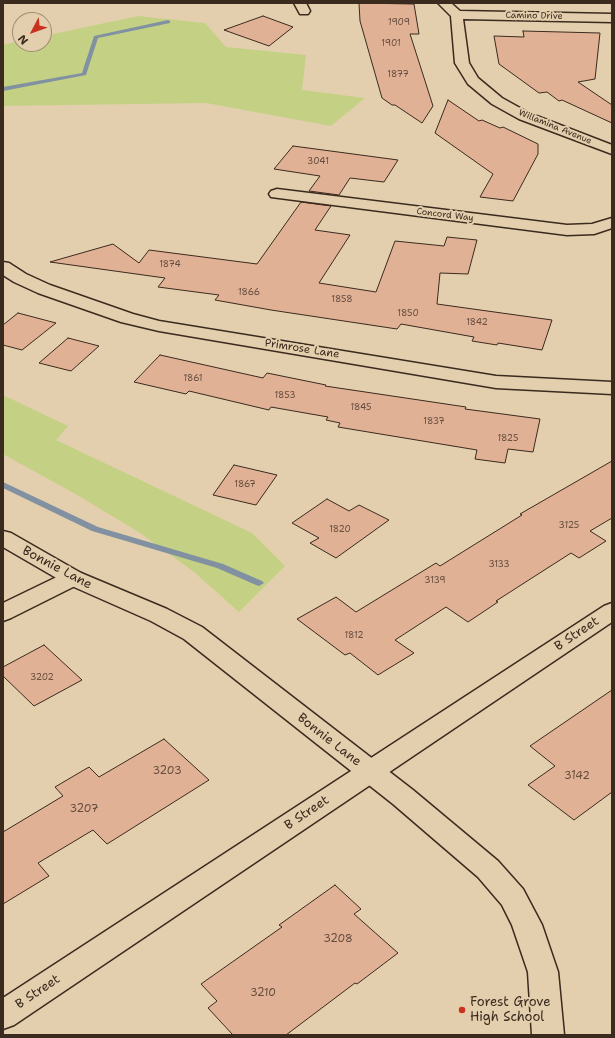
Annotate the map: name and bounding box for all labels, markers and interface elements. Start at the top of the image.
street label: Camino Drive [505,10,563,22]
north arrow [12,12,52,52]
house number: 1909 [388,18,410,28]
text: N [15,31,32,48]
house number: 1901 [381,39,401,49]
house number: 1877 [387,70,409,80]
street label: Willamina Avenue [517,107,593,147]
house number: 3041 [307,157,329,167]
street label: Concord Way [416,206,474,224]
house number: 1874 [159,260,181,270]
house number: 1866 [238,288,260,298]
house number: 1858 [331,295,353,305]
house number: 1850 [397,309,419,319]
house number: 1842 [466,318,488,328]
street label: Primrose Lane [264,337,340,361]
house number: 1861 [183,374,203,384]
house number: 1853 [274,391,296,401]
house number: 1845 [350,403,372,413]
house number: 1837 [423,417,445,427]
house number: 1825 [497,434,519,444]
house number: 1867 [234,480,256,490]
house number: 3125 [559,521,579,531]
house number: 1820 [329,525,351,535]
street label: Bonnie Lane [19,543,95,593]
house number: 3133 [488,560,510,570]
house number: 3139 [424,576,446,586]
street label: B Street [552,613,602,655]
house number: 1812 [344,631,364,641]
house number: 3202 [30,673,54,683]
street label: Bonnie Lane [294,710,364,770]
house number: 3203 [152,764,182,778]
house number: 3142 [564,769,590,783]
street label: B Street [282,792,332,834]
house number: 3207 [69,802,99,816]
house number: 3208 [323,932,353,946]
street label: B Street [13,971,63,1013]
house number: 3210 [250,986,276,1000]
place label: Forest Grove High School [470,995,551,1026]
marker: Forest Grove High School [457,1005,467,1015]

